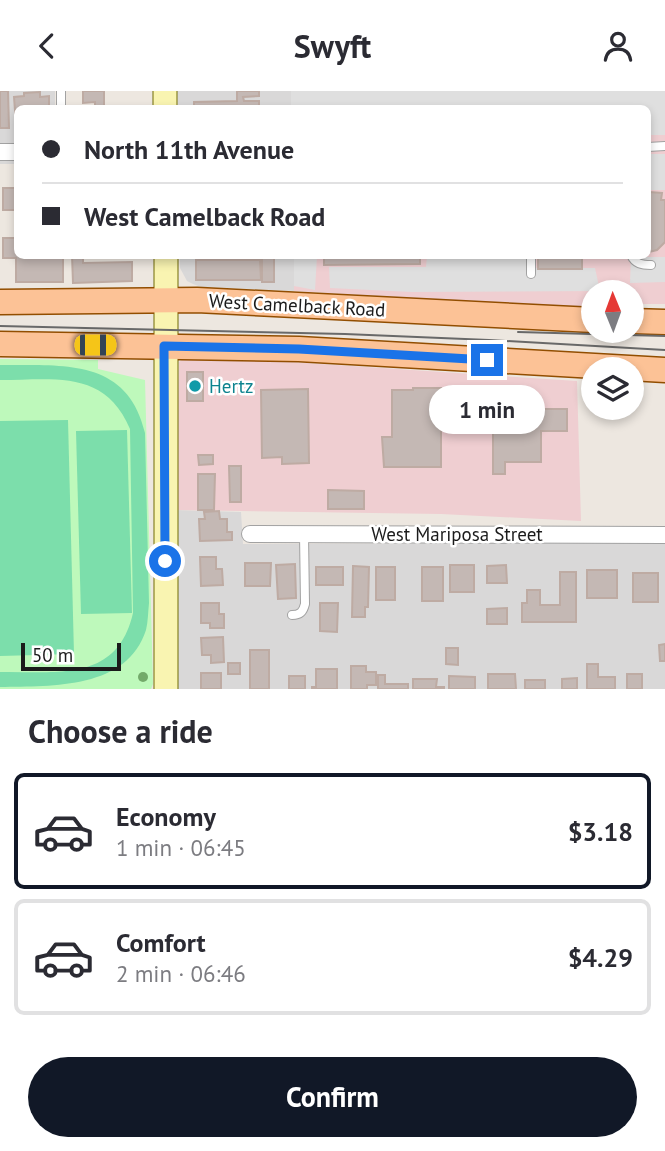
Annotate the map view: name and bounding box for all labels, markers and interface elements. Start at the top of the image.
text: Swyft [294,25,371,67]
icon: back [28,27,66,65]
icon: person [599,27,637,65]
text: North 11th Avenue [84,133,294,166]
text: West Camelback Road [84,200,325,233]
north arrow [581,280,644,343]
map controls [581,280,644,420]
street label: West Camelback Road [208,288,386,322]
car [75,335,117,356]
route end [471,344,503,376]
button: layers [581,357,644,420]
place label: Hertz [209,374,253,398]
marker: Hertz [187,378,203,394]
callout: 1 min [429,385,545,433]
text: 1 min [459,395,515,424]
street label: West Mariposa Street [371,522,543,546]
route start [149,545,181,577]
scale bar [21,640,121,672]
text: 50 m [32,643,73,667]
text: Choose a ride [28,710,213,752]
icon: car [32,800,95,863]
text: Economy [116,800,216,833]
text: $3.18 [568,815,633,848]
text: 1 min · 06:45 [116,833,246,862]
icon: car [32,926,95,989]
text: Comfort [116,926,206,959]
text: $4.29 [568,941,633,974]
text: 2 min · 06:46 [116,959,246,988]
button: Confirm [28,1057,637,1137]

